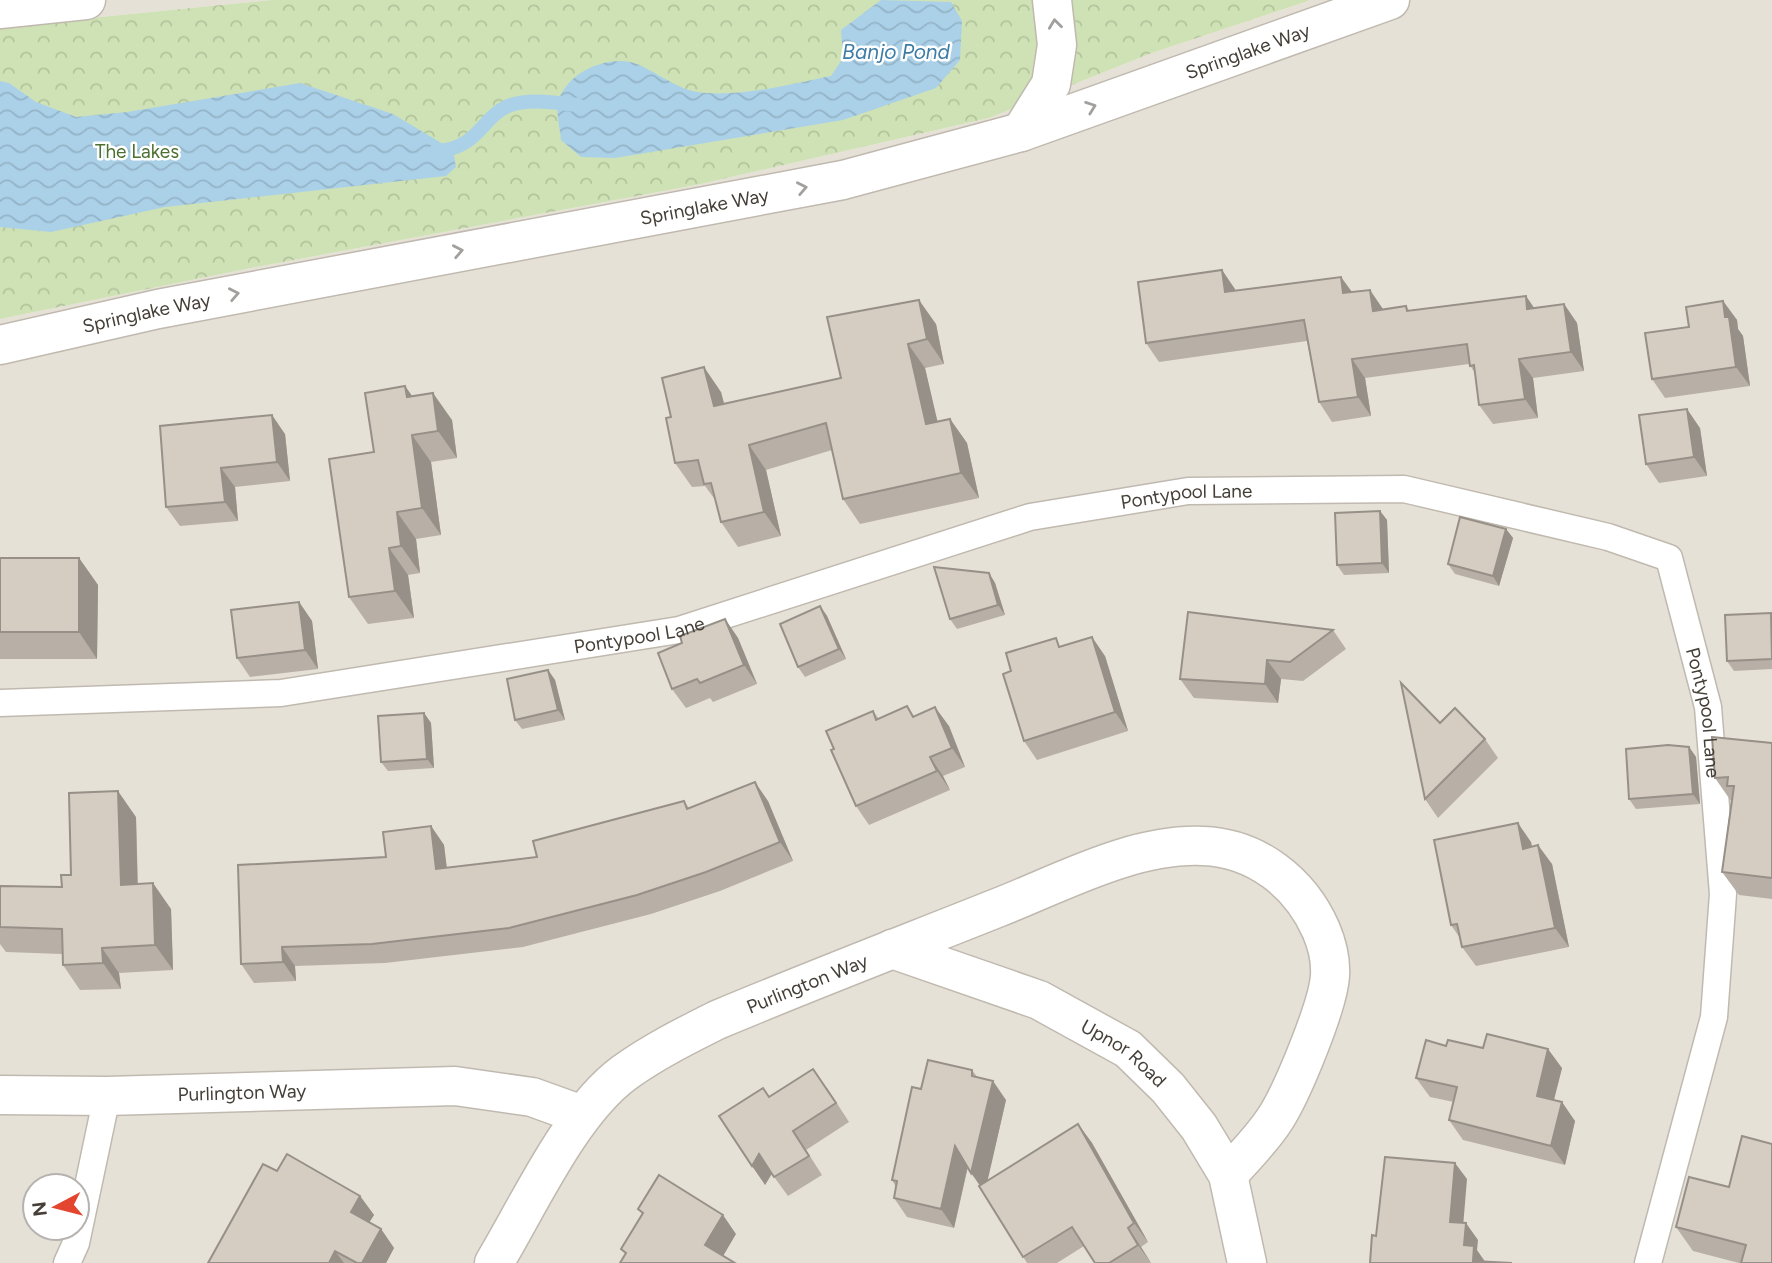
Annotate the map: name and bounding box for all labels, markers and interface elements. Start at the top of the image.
one-way arrow [1047,18,1062,30]
street label: Springlake Way [1182,18,1313,84]
water label: Banjo Pond [842,39,951,64]
one-way arrow [1085,101,1097,115]
park label: The Lakes [95,140,179,163]
one-way arrow [796,181,808,196]
street label: Springlake Way [638,183,771,229]
one-way arrow [452,244,464,259]
one-way arrow [228,287,240,302]
street label: Springlake Way [80,288,212,337]
street label: Pontypool Lane [1119,479,1252,513]
street label: Pontypool Lane [572,611,707,658]
street label: Pontypool Lane [1681,645,1725,779]
street label: Purlington Way [743,949,871,1018]
street label: Upnor Road [1077,1014,1171,1092]
street label: Purlington Way [177,1079,307,1105]
north arrow [21,1172,91,1242]
text: N [27,1200,52,1218]

